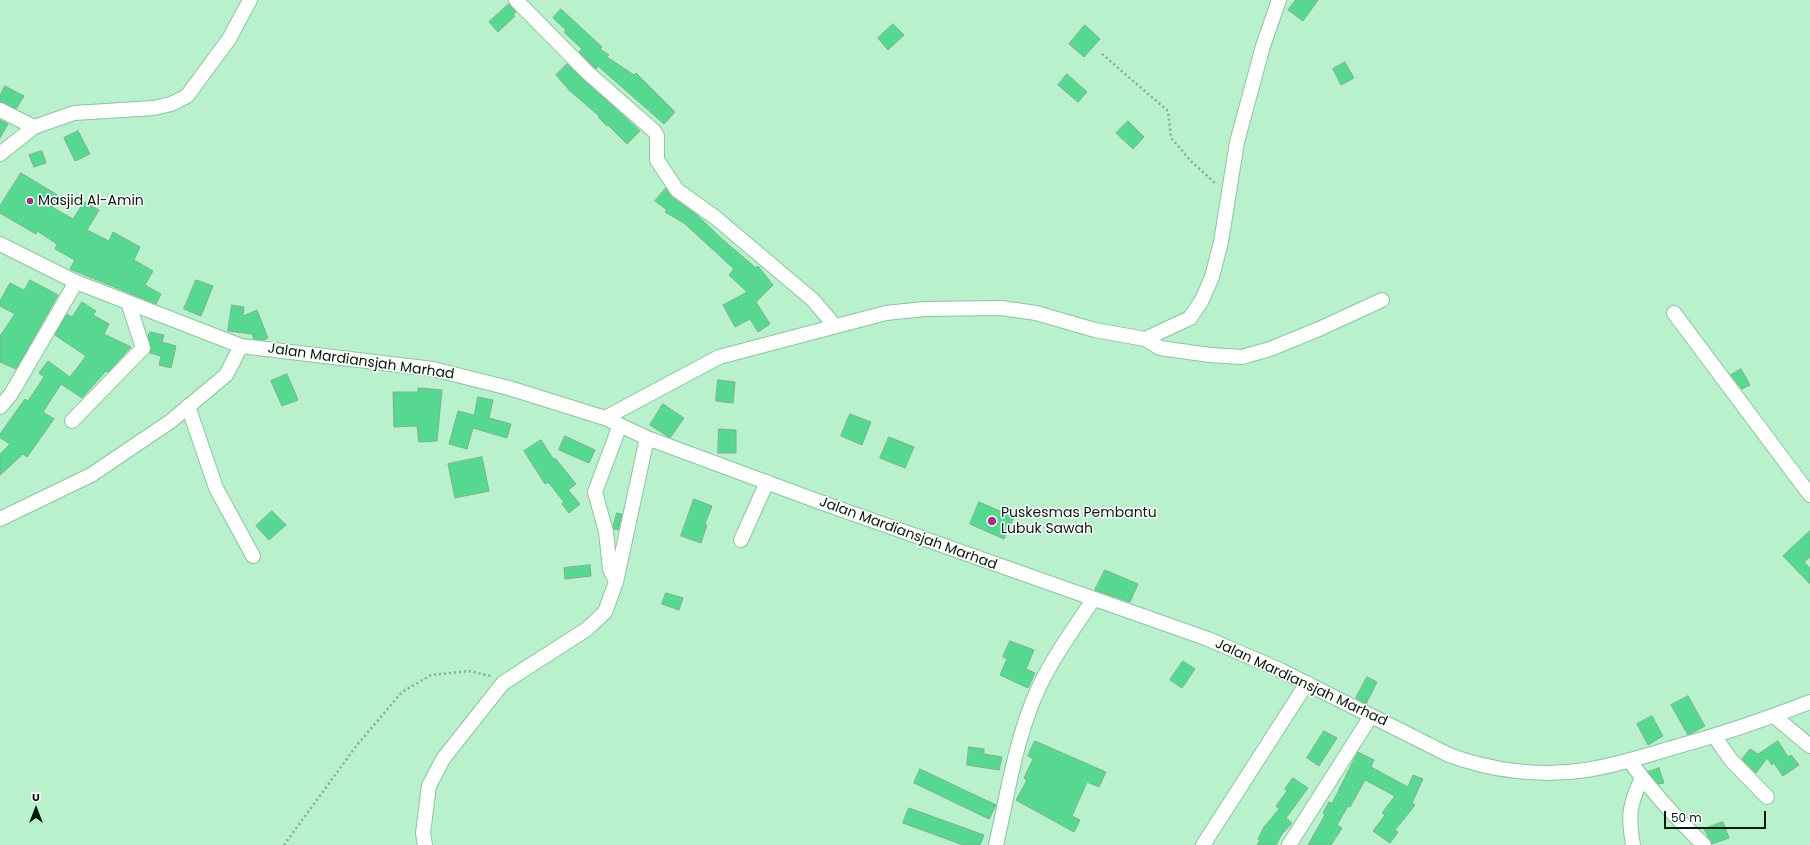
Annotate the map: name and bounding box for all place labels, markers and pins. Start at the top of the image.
place label: Masjid Al-Amin [38,193,144,209]
marker: Masjid Al-Amin [25,196,35,206]
place label: Puskesmas Pembantu Lubuk Sawah [1001,505,1157,538]
marker: Puskesmas Pembantu Lubuk Sawah [986,515,998,527]

